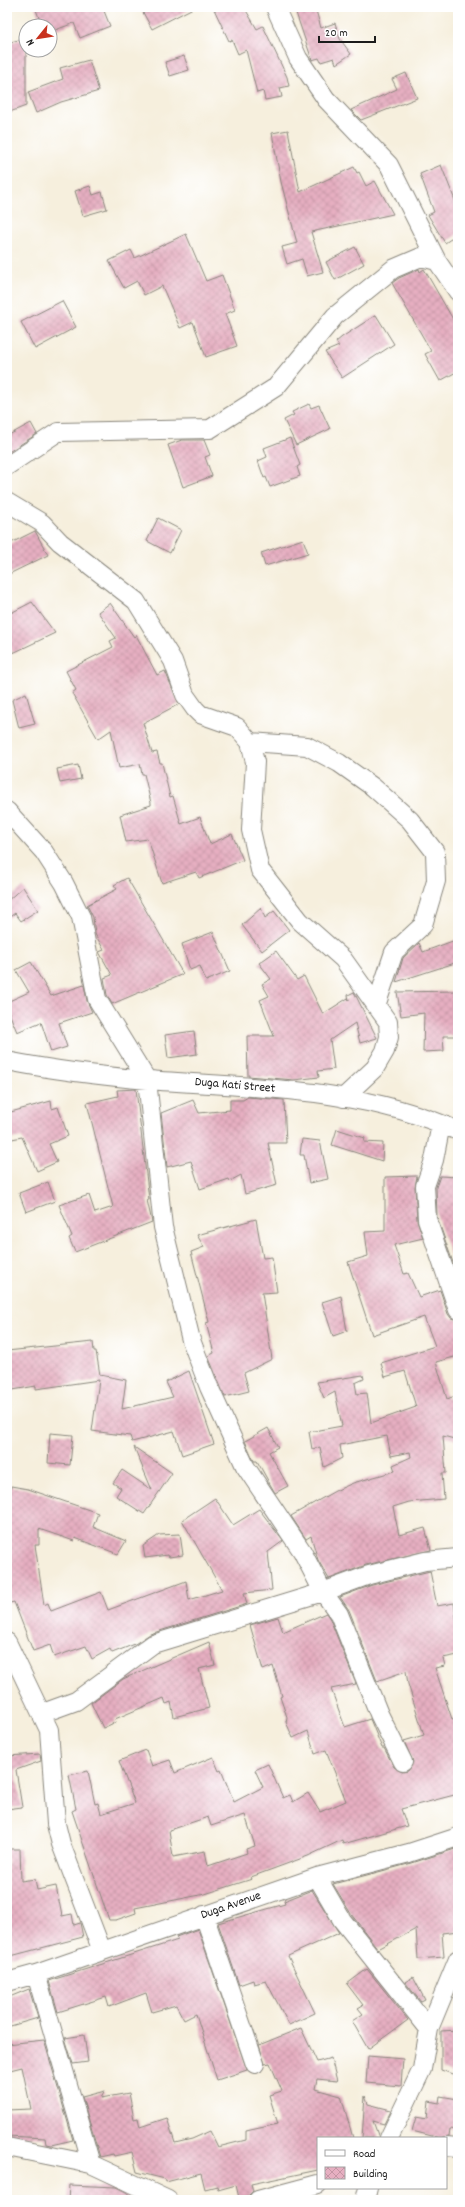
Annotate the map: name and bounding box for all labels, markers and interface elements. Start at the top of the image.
north arrow [18,18,58,58]
scale bar [319,18,375,44]
text: 20 m [325,25,348,42]
text: N [23,35,39,48]
street label: Duga Kati Street [194,1073,276,1099]
street label: Duga Avenue [198,1887,264,1925]
legend [317,2137,447,2189]
text: Road [353,2146,375,2163]
text: Building [353,2166,388,2183]

